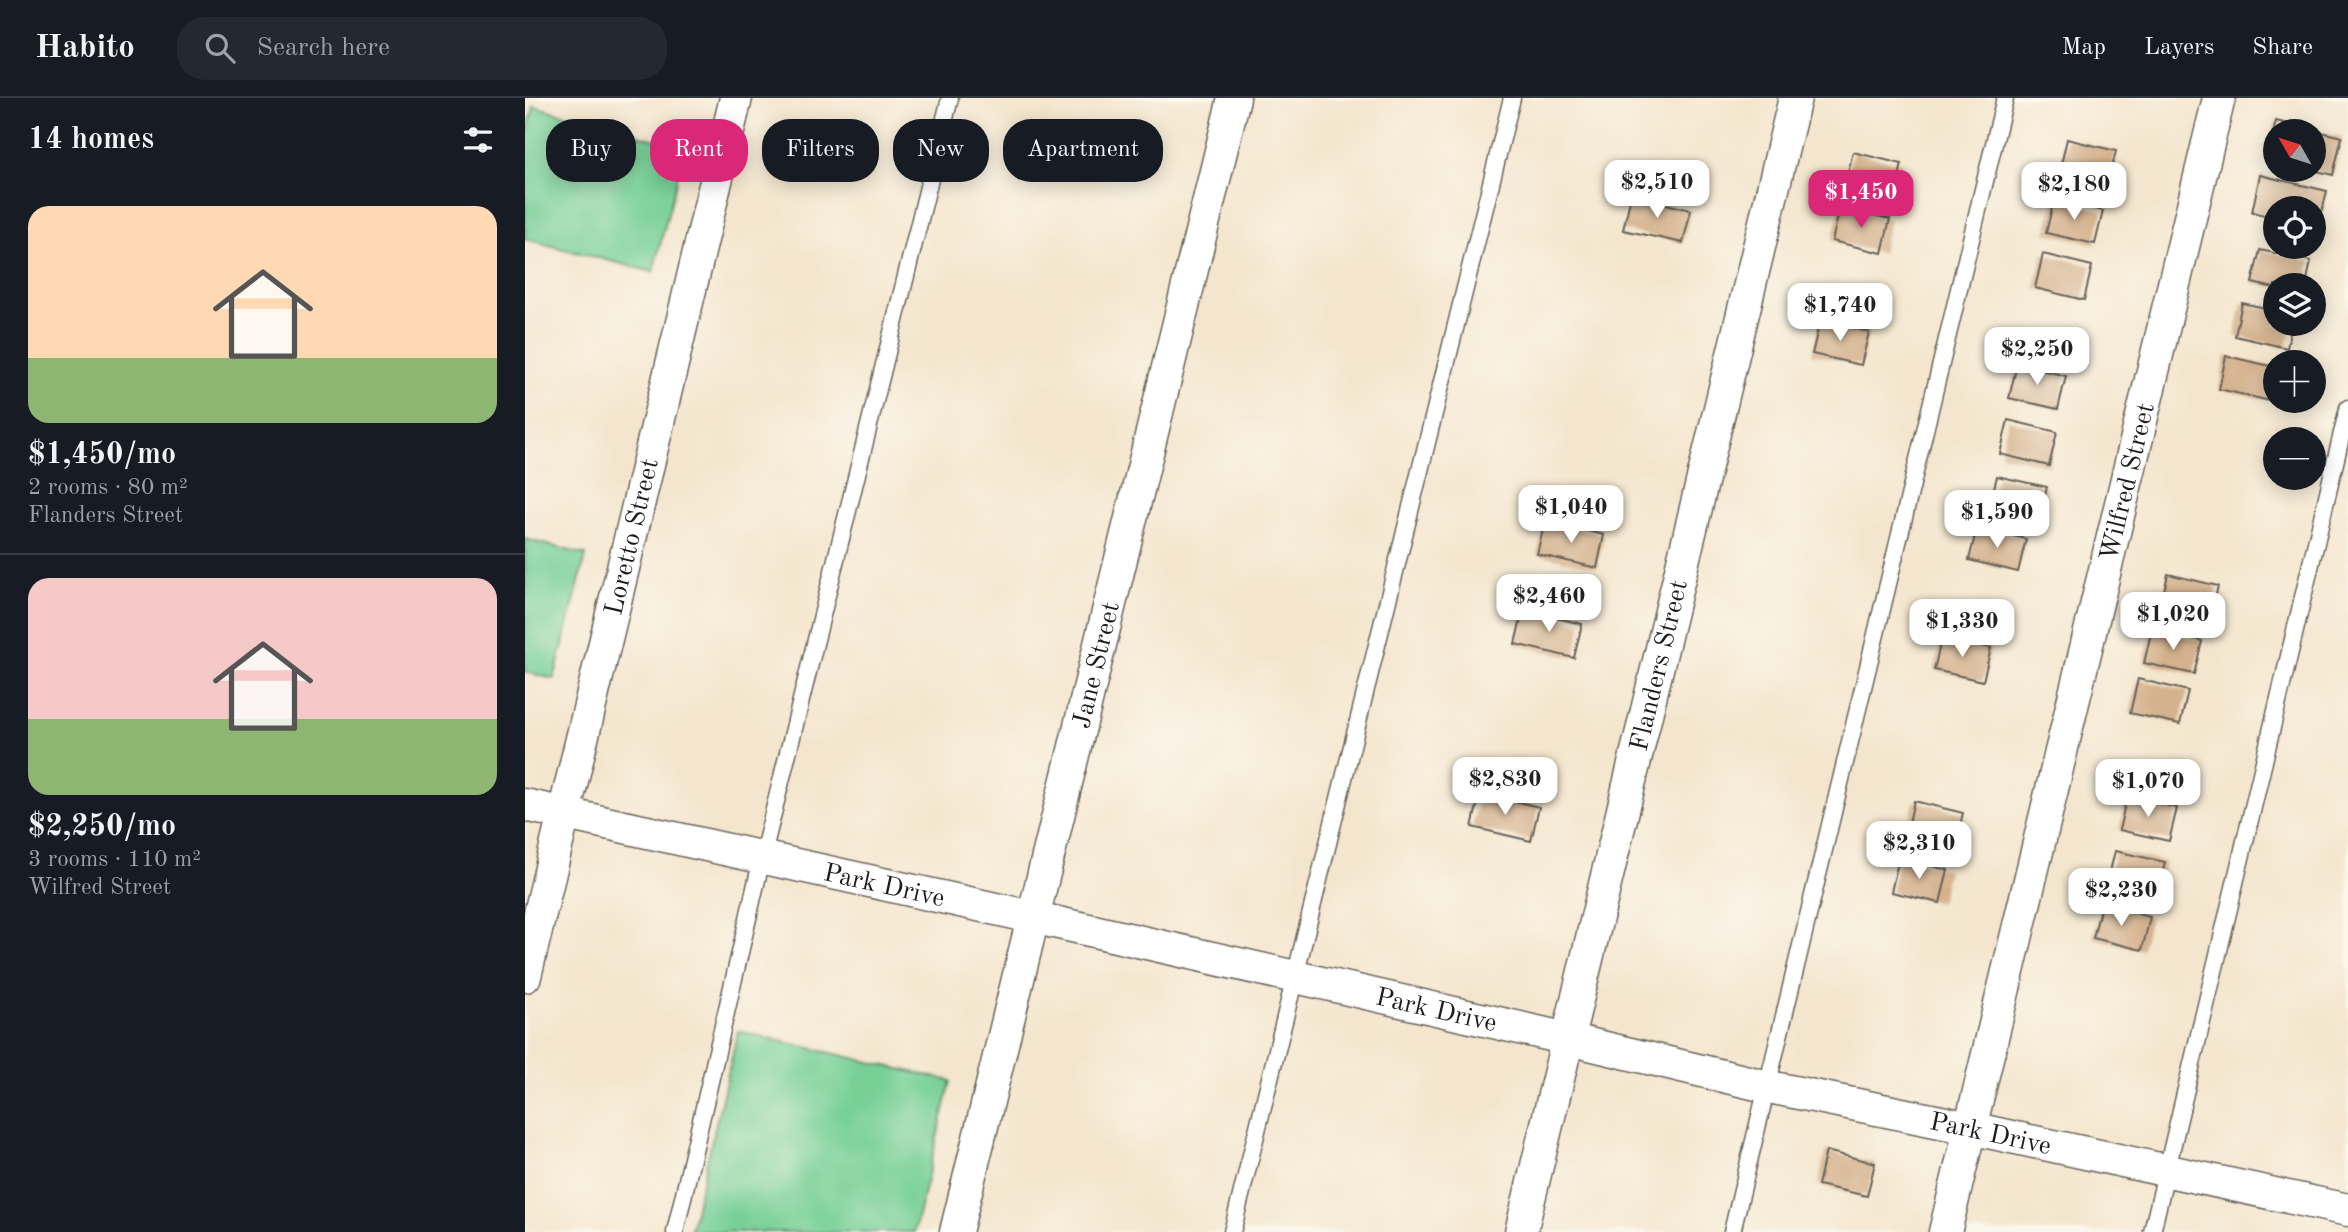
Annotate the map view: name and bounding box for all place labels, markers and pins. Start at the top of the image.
pin: $2,510 [1600,160,1714,220]
pin: $2,180 [2017,162,2131,222]
pin: $1,450 [1804,170,1918,230]
pin: $1,740 [1783,284,1897,343]
pin: $2,250 [1980,328,2094,387]
pin: $1,040 [1514,486,1628,545]
pin: $1,590 [1940,490,2054,550]
pin: $2,460 [1492,574,1606,634]
pin: $1,020 [2116,592,2230,652]
pin: $1,330 [1905,600,2019,659]
pin: $2,830 [1448,758,1562,817]
pin: $1,070 [2091,760,2205,819]
pin: $2,310 [1862,822,1976,881]
pin: $2,230 [2064,868,2178,928]

